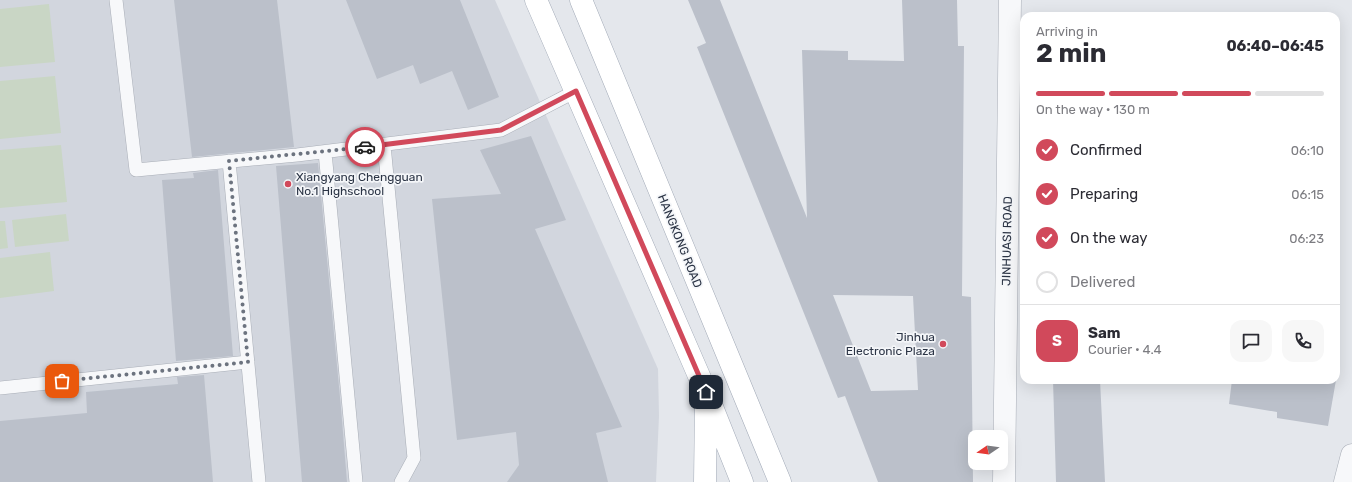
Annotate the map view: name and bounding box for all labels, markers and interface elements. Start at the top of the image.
text: Arriving in [1036,24,1098,39]
text: 06:40–06:45 [1226,37,1324,55]
text: 2 min [1036,38,1106,69]
text: On the way · 130 m [1036,102,1150,117]
courier [345,127,385,167]
icon: car [354,136,376,158]
icon: check [1036,139,1058,161]
text: Confirmed [1070,141,1142,159]
text: 06:10 [1291,143,1324,158]
place label: Xiangyang Chengguan No.1 Highschool [296,170,423,198]
marker: Xiangyang Chengguan No.1 Highschool [283,179,293,189]
icon: check [1036,183,1058,205]
text: Preparing [1070,185,1138,203]
text: 06:15 [1291,187,1324,202]
street label: HANGKONG ROAD [655,192,705,290]
street label: JINHUASI ROAD [999,196,1015,286]
icon: check [1036,227,1058,249]
text: On the way [1070,229,1148,247]
text: 06:23 [1289,231,1324,246]
text: Delivered [1070,273,1135,291]
button: chat [1230,320,1272,362]
button: phone [1282,320,1324,362]
text: Sam [1088,324,1121,342]
place label: Jinhua Electronic Plaza [846,330,935,358]
text: S [1052,332,1062,350]
marker: Jinhua Electronic Plaza [938,339,948,349]
text: Courier · 4.4 [1088,342,1162,357]
pin [45,364,79,398]
icon: bag [51,370,73,392]
pin [689,375,723,409]
icon: home [695,381,717,403]
north arrow [968,430,1008,470]
map controls [968,430,1008,470]

